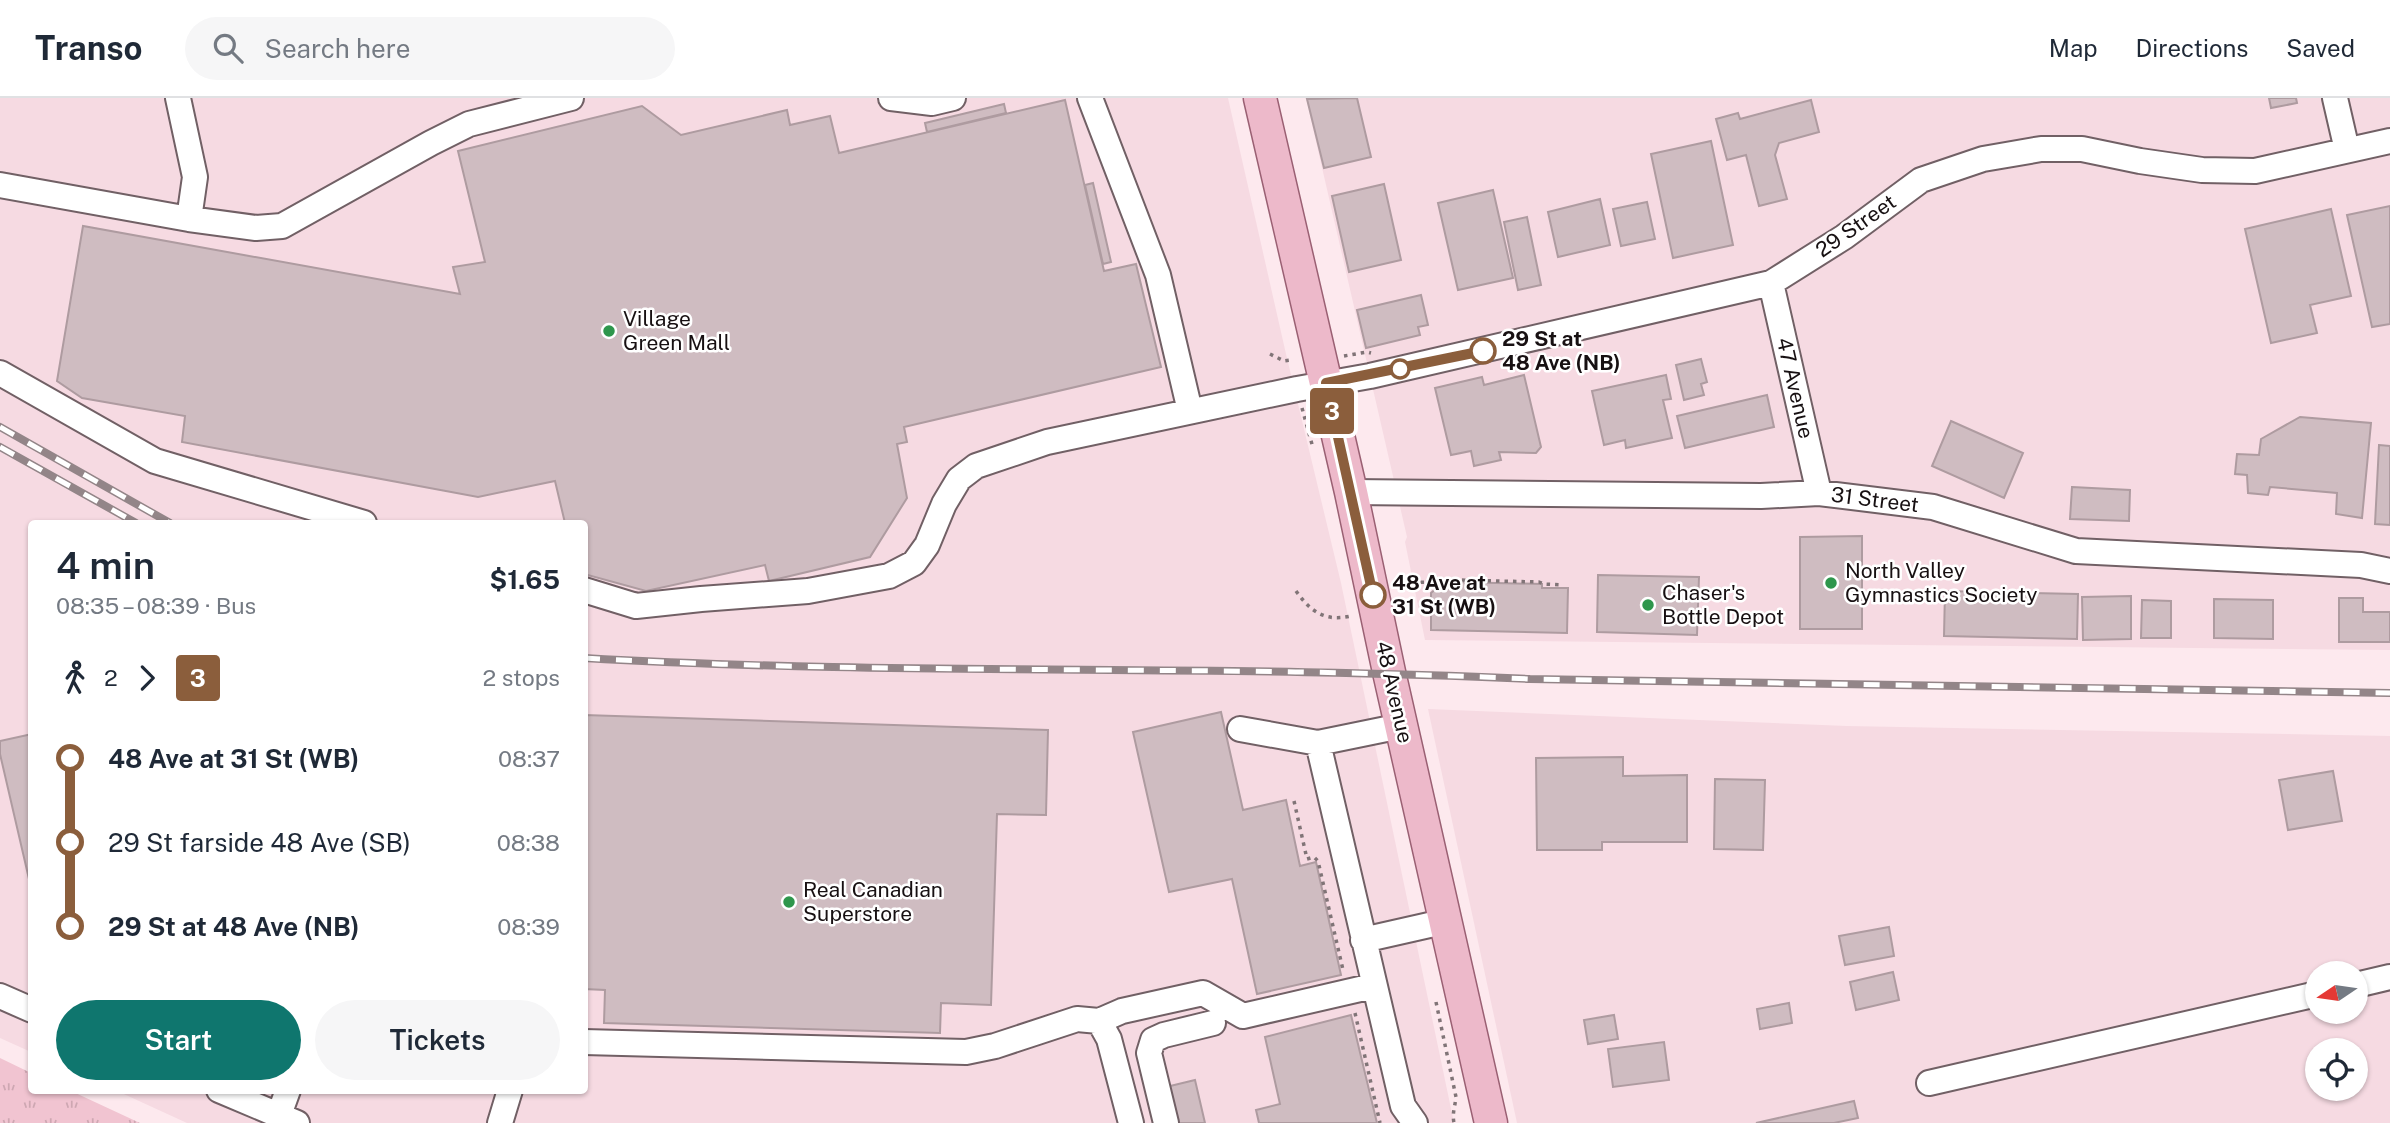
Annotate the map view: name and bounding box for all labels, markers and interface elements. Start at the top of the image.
search box [185,17,675,80]
text: Transo [35,29,143,67]
icon: search [209,29,247,67]
text: Search here [265,33,411,64]
text: Map [2049,34,2098,62]
text: Directions [2136,34,2248,62]
text: Saved [2286,34,2355,62]
street label: 29 Street [1811,189,1901,262]
place label: Village Green Mall [623,306,730,355]
marker: Village Green Mall [601,323,617,339]
place label: 29 St at 48 Ave (NB) [1502,326,1621,375]
street label: 47 Avenue [1772,335,1819,441]
marker: 29 St at 48 Ave (NB) [1470,338,1496,364]
unlabelled marker [1390,359,1410,379]
line badge: 3 [1309,388,1355,434]
text: 3 [1324,397,1340,425]
street label: 31 Street [1830,482,1920,517]
text: 4 min [56,543,155,588]
place label: North Valley Gymnastics Society [1845,558,2037,607]
text: $1.65 [489,564,560,595]
place label: 48 Ave at 31 St (WB) [1392,570,1496,619]
marker: North Valley Gymnastics Society [1823,575,1839,591]
place label: Chaser's Bottle Depot [1662,580,1784,629]
marker: 48 Ave at 31 St (WB) [1360,582,1386,608]
text: 08:35 – 08:39 · Bus [56,592,256,619]
marker: Chaser's Bottle Depot [1640,597,1656,613]
street label: 48 Avenue [1371,638,1418,745]
icon: walk [56,659,94,697]
icon: forward [128,659,166,697]
text: 2 [104,664,118,691]
text: 3 [190,664,206,692]
text: 2 stops [482,664,560,691]
text: 48 Ave at 31 St (WB) [108,743,359,774]
text: 08:37 [498,745,560,772]
text: 29 St farside 48 Ave (SB) [108,827,411,858]
text: 08:38 [497,829,560,856]
place label: Real Canadian Superstore [803,877,943,926]
marker: Real Canadian Superstore [781,894,797,910]
text: 29 St at 48 Ave (NB) [108,911,360,942]
text: 08:39 [497,913,560,940]
north arrow [2305,961,2368,1024]
map controls [2305,961,2368,1101]
button: Start [56,1000,301,1080]
button: Tickets [315,1000,560,1080]
button: locate [2305,1038,2368,1101]

